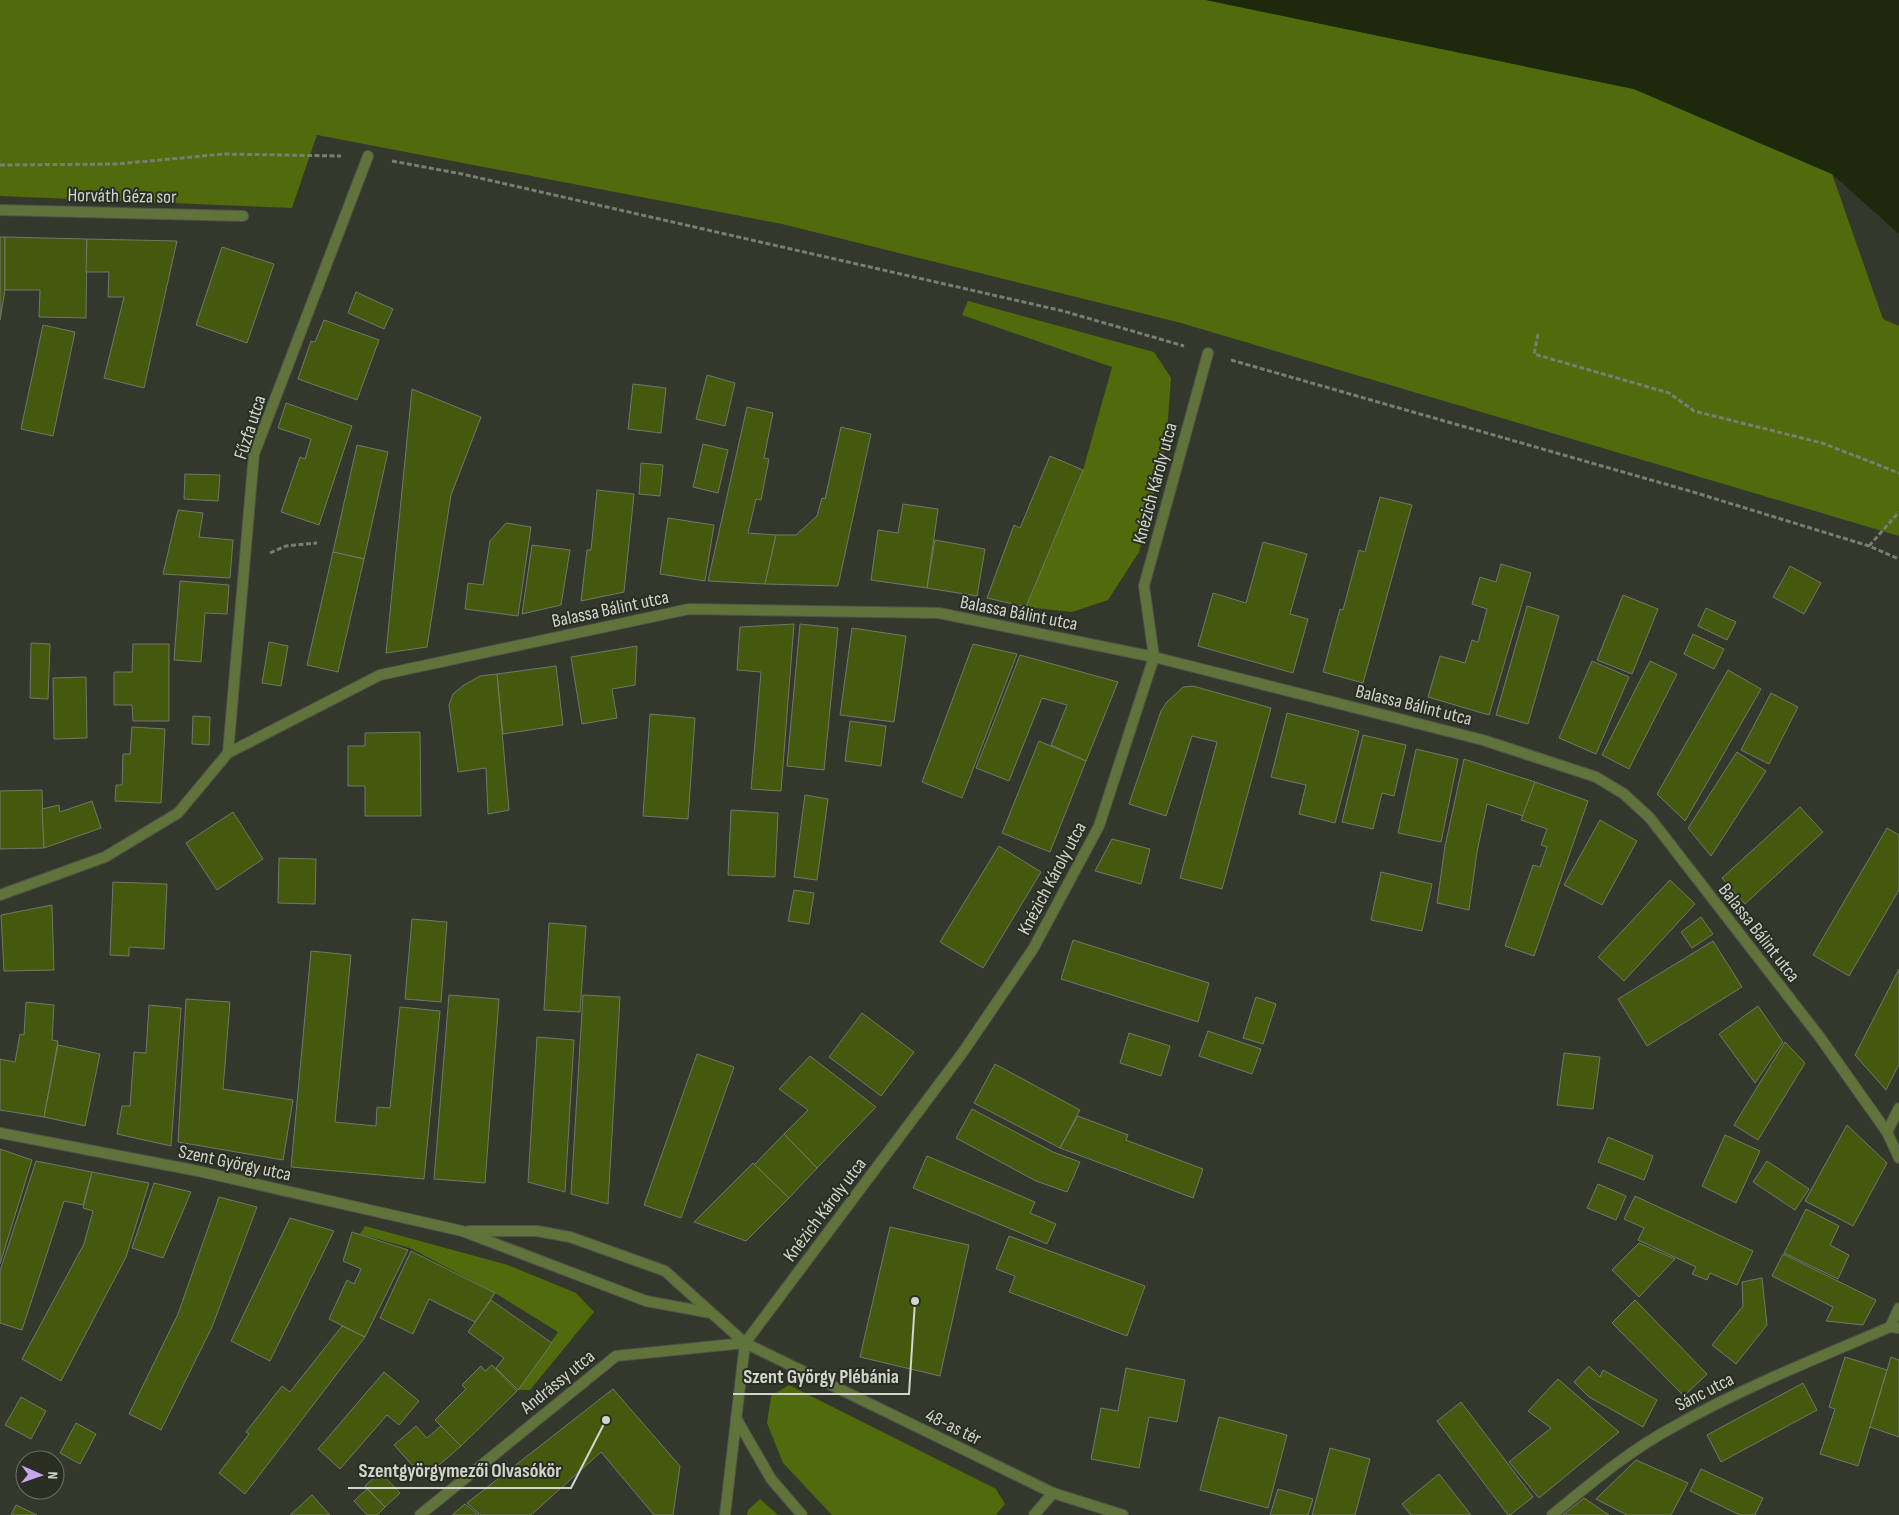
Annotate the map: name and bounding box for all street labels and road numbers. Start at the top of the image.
street label: Horváth Géza sor [67,184,177,209]
street label: Fűzfa utca [229,393,272,462]
street label: Knézich Károly utca [1128,420,1183,546]
street label: Balassa Bálint utca [550,586,671,633]
street label: Balassa Bálint utca [958,591,1079,636]
street label: Balassa Bálint utca [1353,680,1474,731]
street label: Knézich Károly utca [1013,818,1092,939]
street label: Balassa Bálint utca [1713,879,1805,987]
street label: Szent György utca [176,1140,293,1187]
street label: Knézich Károly utca [779,1153,872,1266]
street label: Andrássy utca [515,1345,600,1420]
street label: Sánc utca [1672,1368,1738,1417]
street label: 48-as tér [922,1404,985,1451]

